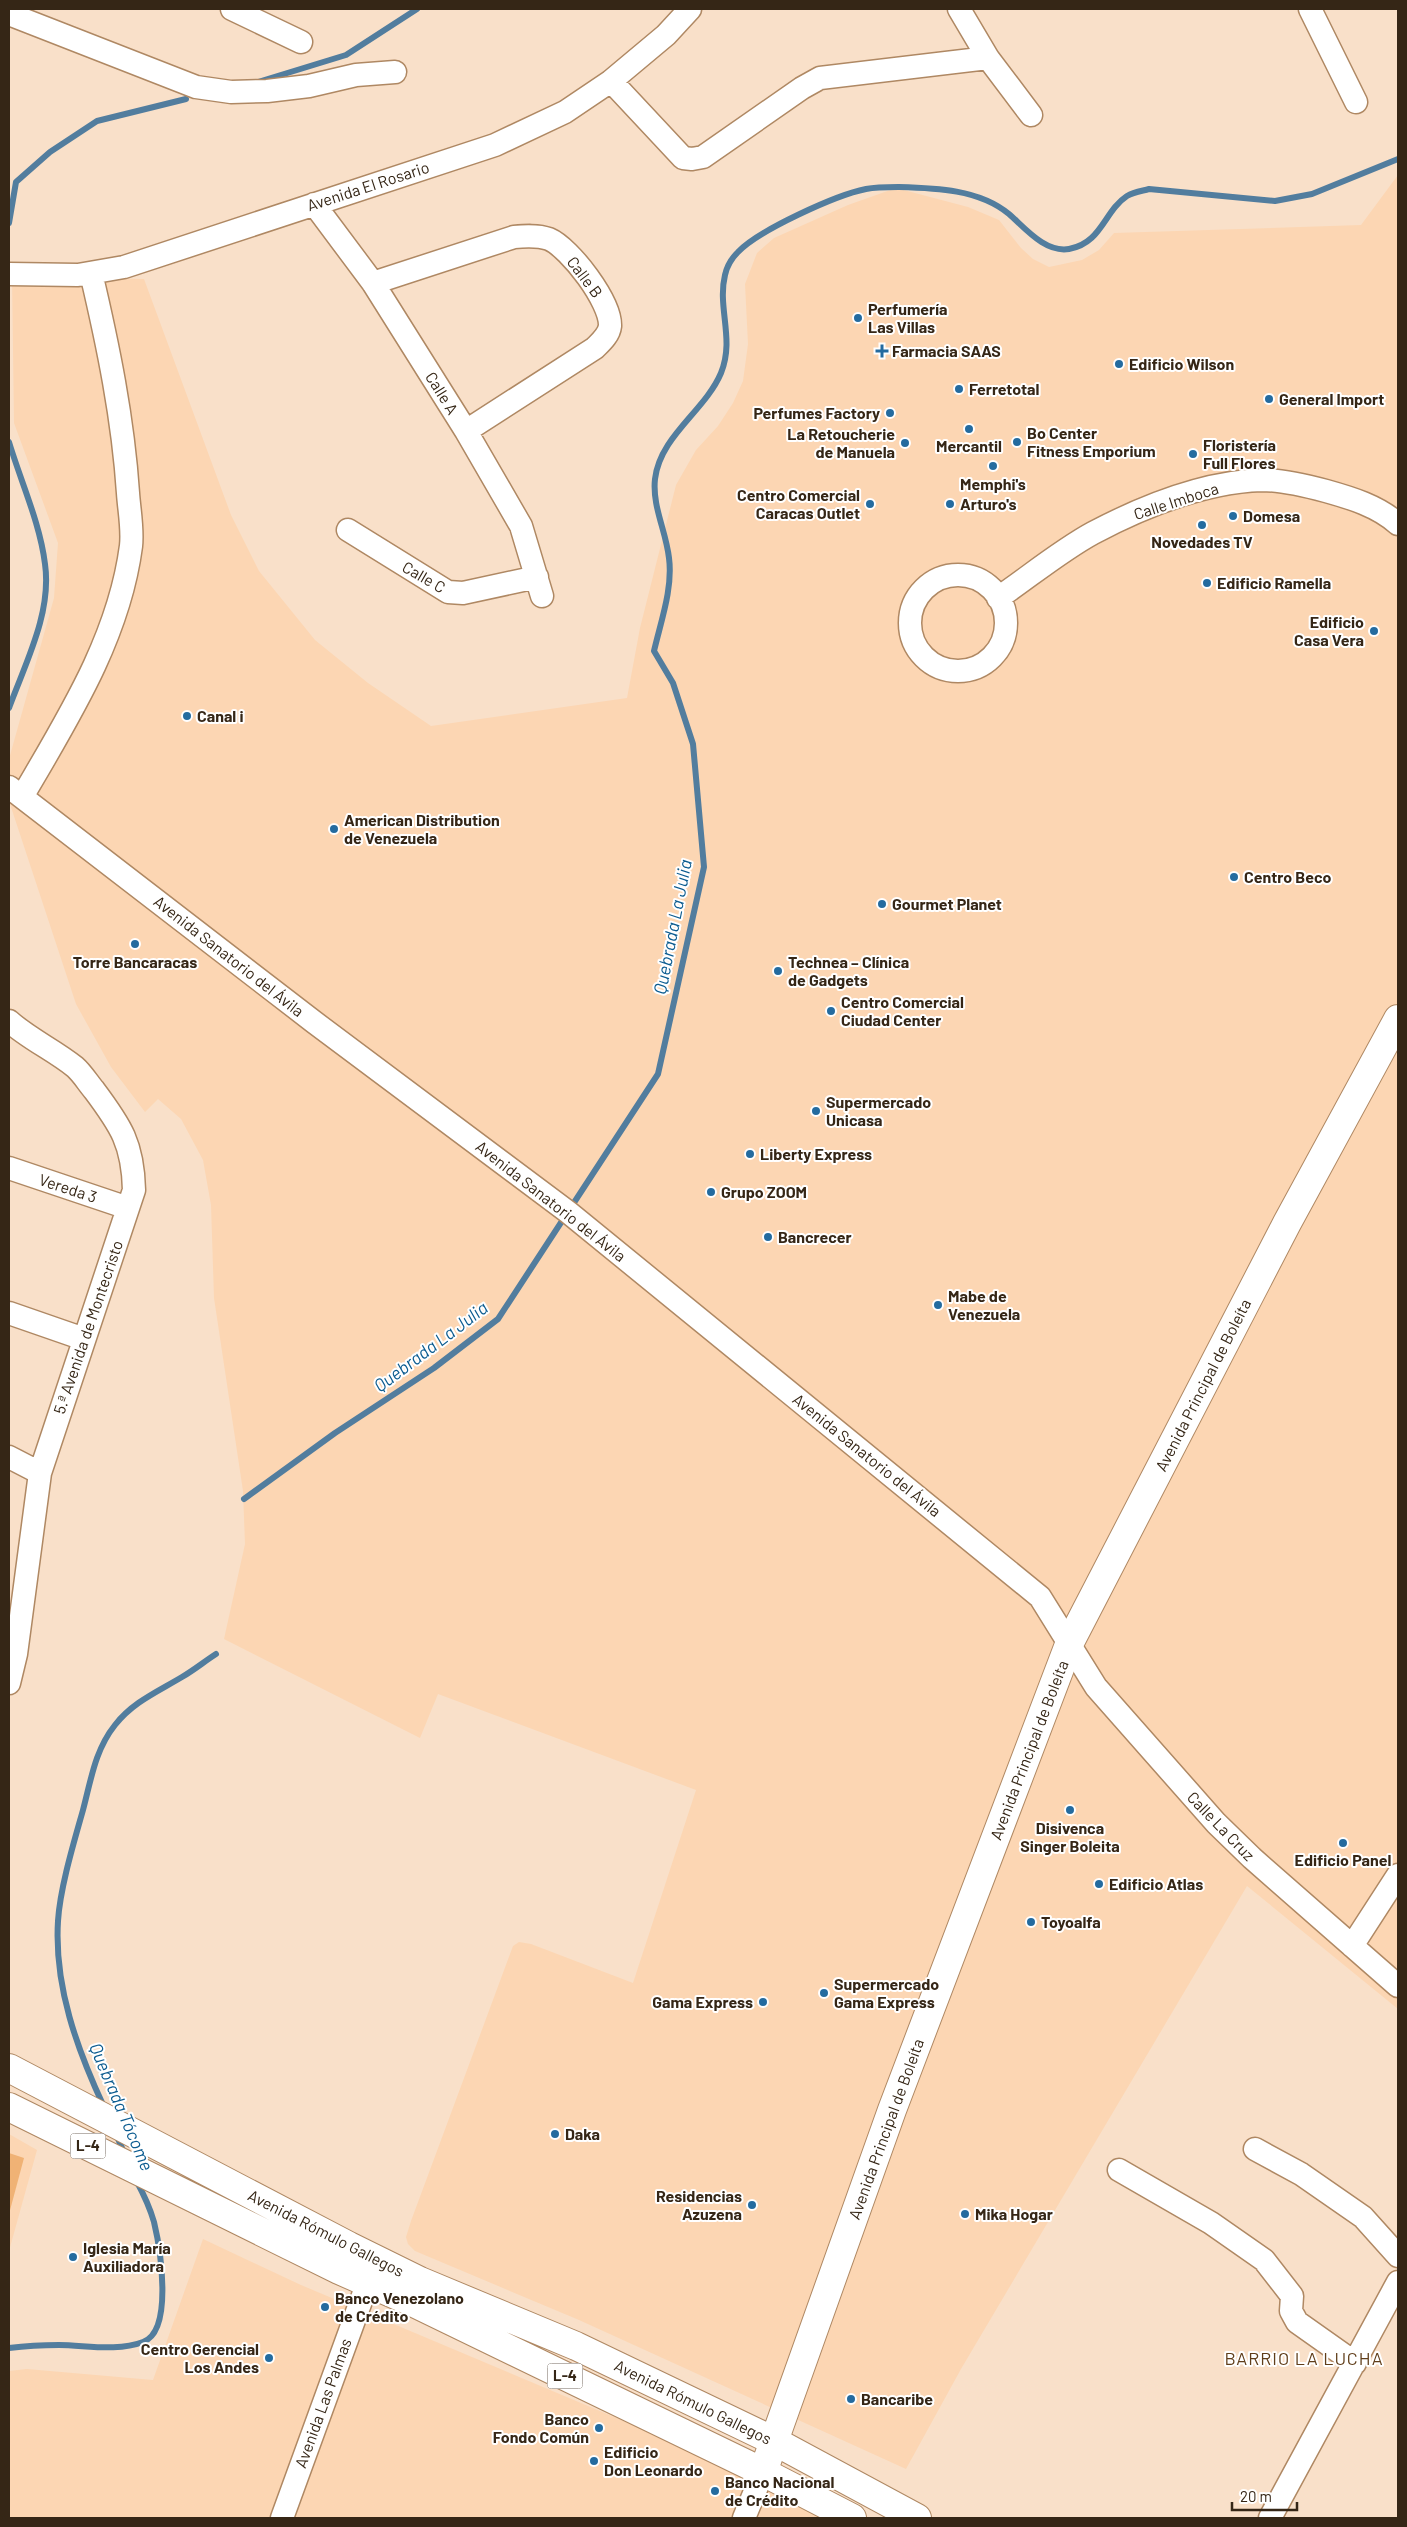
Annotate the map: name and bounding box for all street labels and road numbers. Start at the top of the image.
street label: Avenida El Rosario [304,157,431,214]
street label: Calle B [564,252,607,301]
street label: Calle A [422,368,463,418]
street label: Calle Imboca [1131,478,1221,523]
street label: Calle C [399,557,449,596]
street label: Avenida Sanatorio del Ávila [150,891,308,1020]
street label: Avenida Sanatorio del Ávila [472,1136,630,1265]
street label: Vereda 3 [37,1169,100,1206]
street label: 5.ª Avenida de Montecristo [49,1237,126,1416]
street label: Avenida Principal de Boleíta [1151,1295,1254,1474]
street label: Avenida Sanatorio del Ávila [789,1389,945,1520]
street label: Avenida Principal de Boleíta [985,1657,1072,1842]
street label: Calle La Cruz [1184,1787,1259,1864]
street label: Avenida Principal de Boleíta [844,2036,927,2222]
road number: L-4 [70,2134,106,2158]
street label: Avenida Rómulo Gallegos [245,2185,407,2280]
street label: Avenida Las Palmas [290,2335,355,2470]
street label: Avenida Rómulo Gallegos [612,2355,775,2448]
road number: L-4 [548,2364,582,2388]

